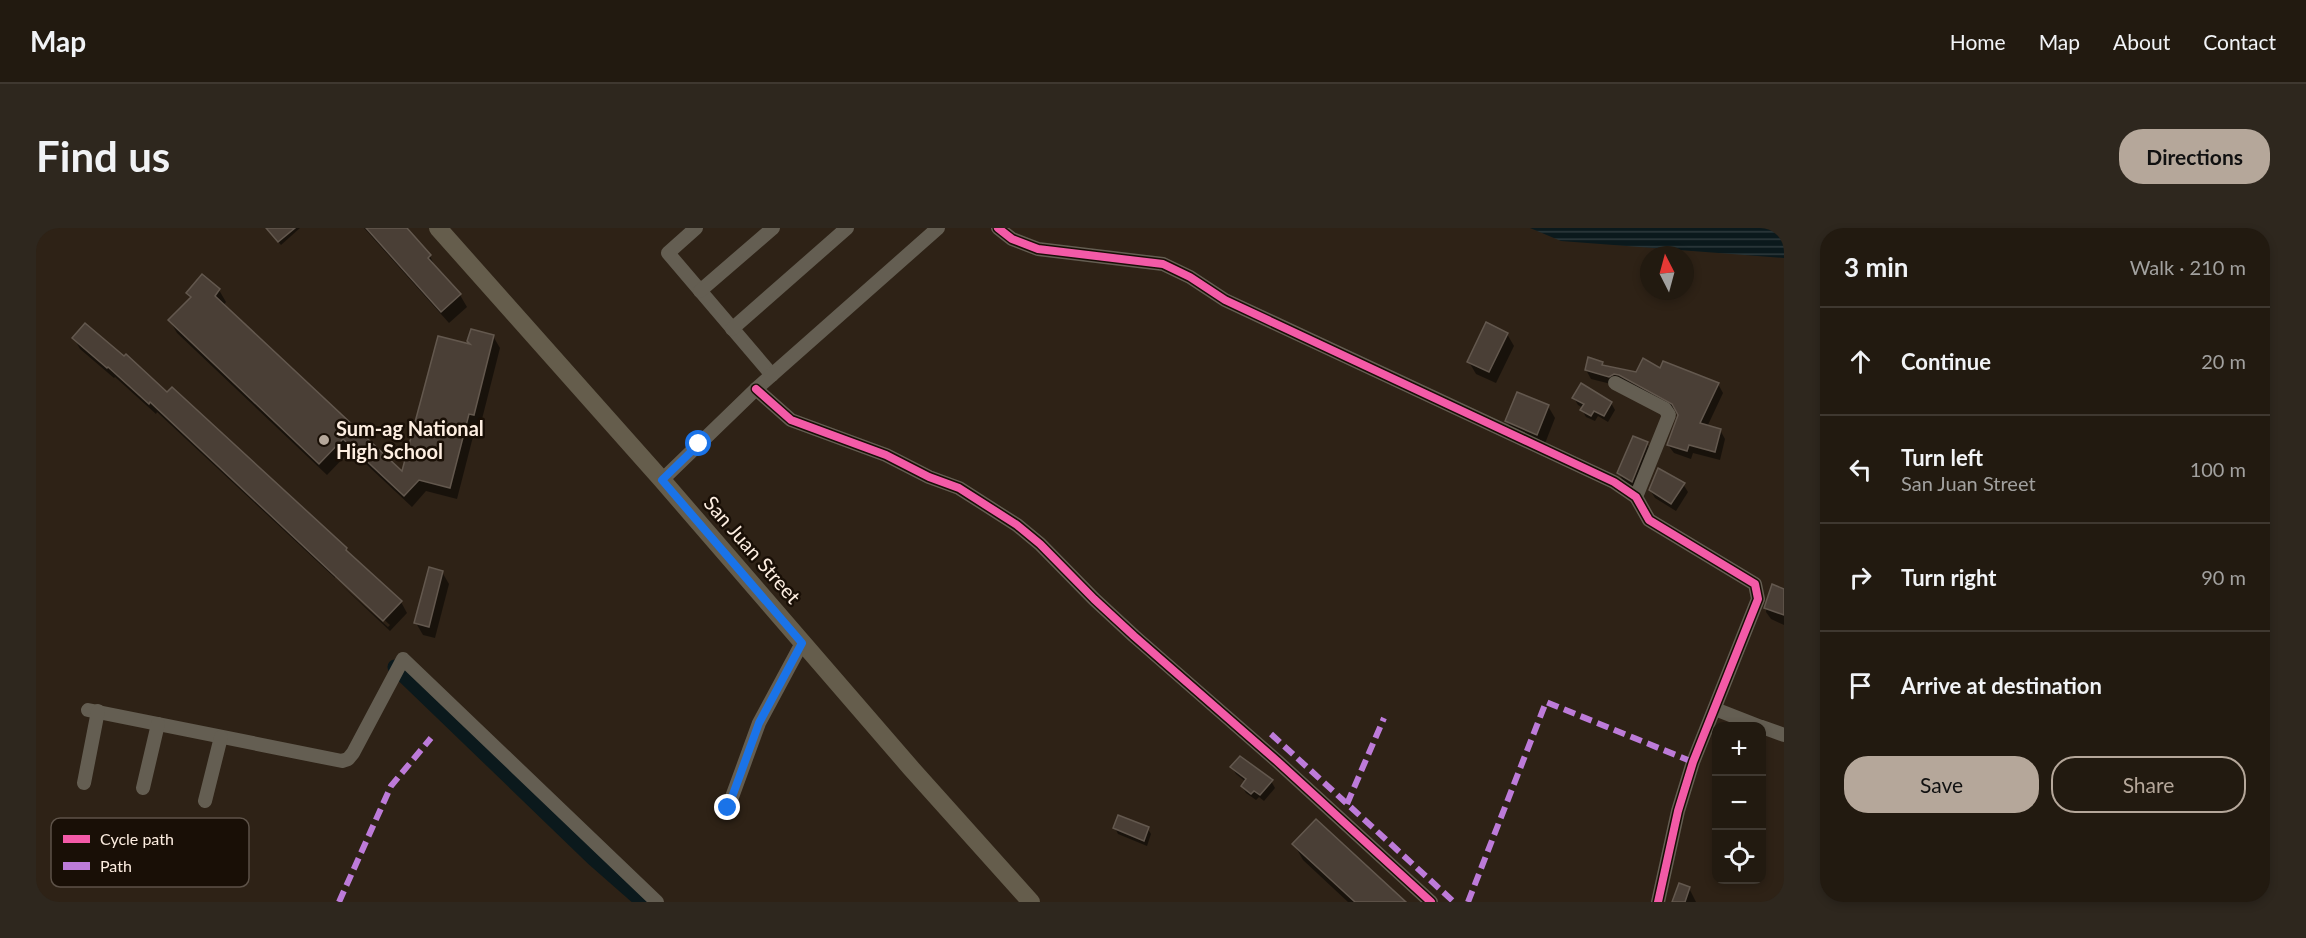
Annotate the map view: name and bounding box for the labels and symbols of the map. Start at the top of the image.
north arrow [1640,246,1694,300]
place label: Sum-ag National High School [336,416,484,463]
route start [685,430,711,456]
marker: Sum-ag National High School [317,433,331,447]
street label: San Juan Street [700,491,806,608]
route end [714,794,740,820]
legend [51,818,249,887]
text: Cycle path [100,829,174,848]
text: Path [100,856,132,875]

